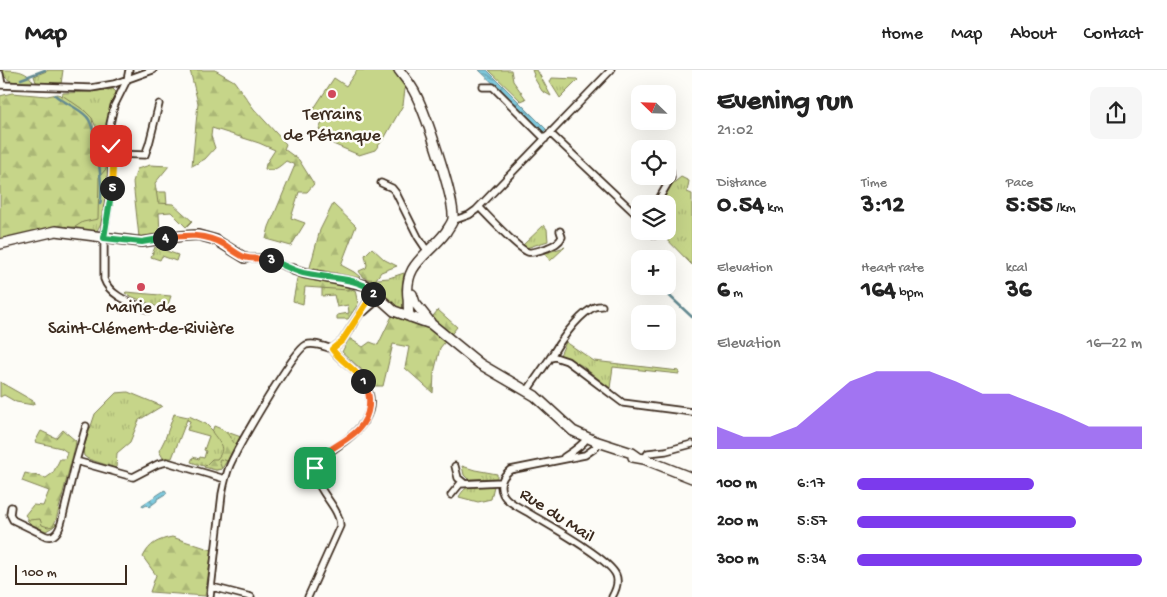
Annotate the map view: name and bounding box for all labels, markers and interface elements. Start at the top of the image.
text: Map [25,20,67,49]
text: Home [881,24,923,45]
text: Map [951,24,982,45]
text: About [1010,24,1056,45]
text: Contact [1084,24,1142,45]
north arrow [631,85,676,130]
map controls [631,85,676,350]
text: Evening run [717,86,853,119]
button: share [1090,87,1142,139]
marker: Terrains de Pétanque [326,88,338,100]
place label: Terrains de Pétanque [283,105,382,147]
text: 21:02 [717,122,753,141]
pin [90,125,132,167]
icon: check [97,132,125,160]
button: locate [631,140,676,185]
text: Distance [717,175,766,192]
text: Time [861,175,887,192]
text: Pace [1006,175,1033,192]
pin: 5 [100,176,124,200]
text: 5 [109,180,116,197]
text: 0.54 [717,192,764,221]
text: 3:12 [861,192,905,221]
text: 5:55 [1006,192,1053,221]
button: layers [631,195,676,240]
text: km [764,200,784,217]
text: /km [1053,200,1076,217]
pin: 4 [152,226,178,250]
text: 4 [162,230,169,247]
pin: 3 [258,248,284,272]
button: + [631,250,676,295]
text: 3 [268,252,275,269]
text: Elevation [717,260,773,277]
text: Heart rate [861,260,924,277]
text: kcal [1006,260,1028,277]
text: 6 [717,277,730,306]
text: 164 [861,277,896,306]
text: 36 [1006,277,1031,306]
marker: Mairie de Saint-Clément-de-Rivière [135,281,147,293]
pin: 2 [360,282,386,306]
text: m [730,285,743,302]
text: bpm [896,285,923,302]
text: 2 [370,286,377,303]
place label: Mairie de Saint-Clément-de-Rivière [48,298,235,340]
button: − [631,305,676,350]
text: Elevation [717,335,781,354]
text: 16–22 m [1087,335,1142,354]
pin: 1 [350,368,376,394]
text: 1 [361,373,366,390]
pin [294,447,336,489]
icon: arrive [301,454,329,482]
text: 100 m [717,475,757,494]
text: 6:17 [797,475,825,494]
street label: Rue du Mail [515,484,598,548]
text: 200 m [717,513,758,532]
text: 5:57 [797,513,827,532]
text: 300 m [717,551,759,570]
text: 5:34 [797,551,826,570]
scale bar [15,562,128,585]
text: 100 m [22,565,57,582]

